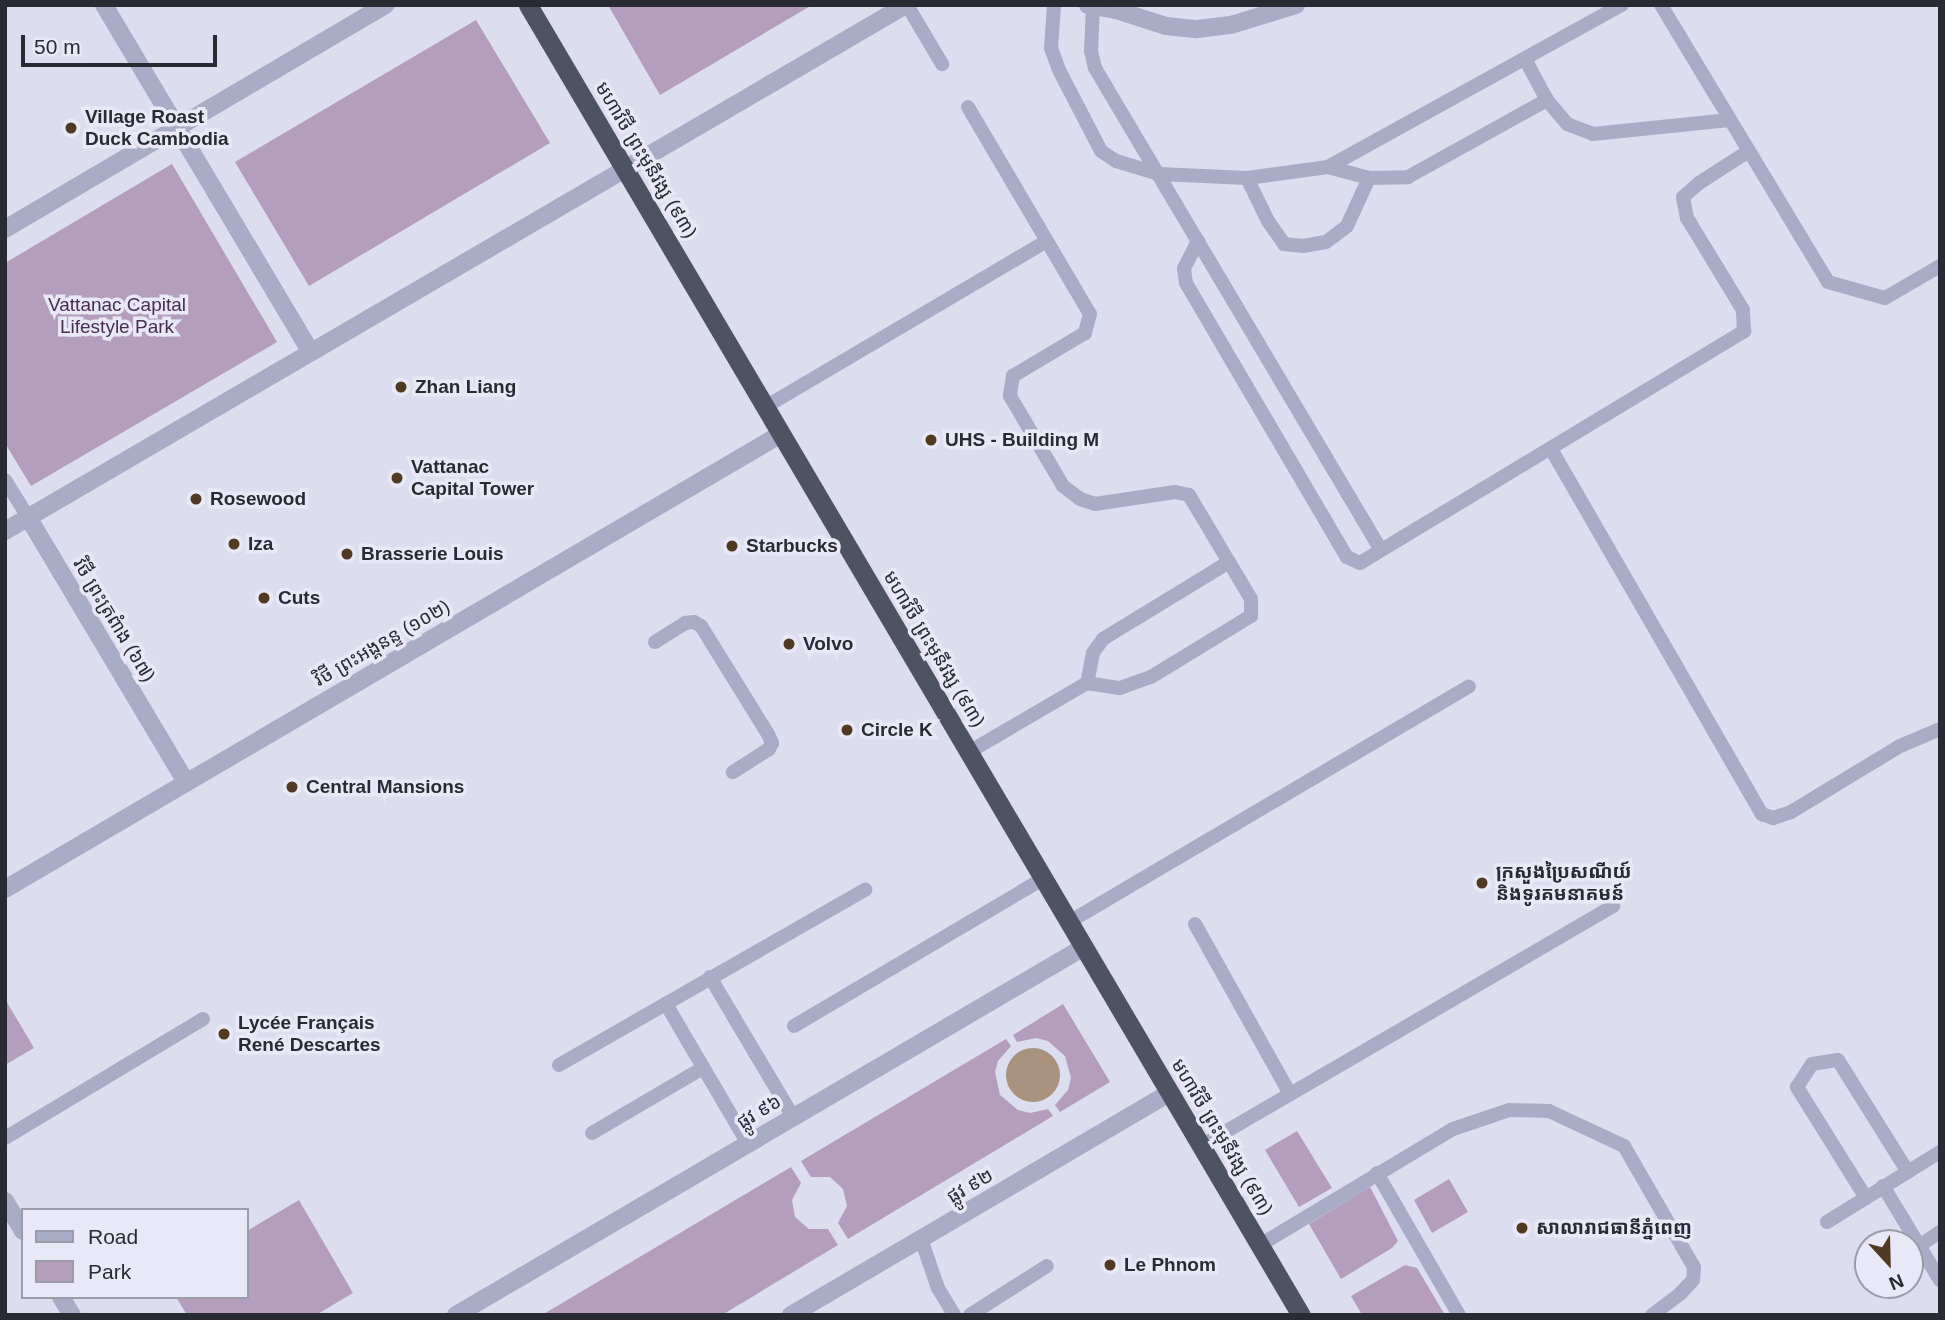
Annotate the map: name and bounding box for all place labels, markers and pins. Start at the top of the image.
place label: Village Roast Duck Cambodia [85,106,229,150]
marker: Village Roast Duck Cambodia [63,120,79,136]
place label: Zhan Liang [415,376,516,398]
marker: Zhan Liang [393,379,409,395]
place label: UHS - Building M [945,429,1099,451]
marker: UHS - Building M [923,432,939,448]
place label: Vattanac Capital Tower [411,456,534,500]
marker: Vattanac Capital Tower [389,470,405,486]
place label: Rosewood [210,488,306,510]
marker: Rosewood [188,491,204,507]
place label: Iza [248,533,273,555]
place label: Starbucks [746,535,838,557]
marker: Iza [226,536,242,552]
marker: Starbucks [724,538,740,554]
place label: Brasserie Louis [361,543,504,565]
marker: Brasserie Louis [339,546,355,562]
place label: Cuts [278,587,320,609]
marker: Cuts [256,590,272,606]
place label: Volvo [803,633,853,655]
marker: Volvo [781,636,797,652]
place label: Circle K [861,719,933,741]
marker: Circle K [839,722,855,738]
place label: Central Mansions [306,776,464,798]
marker: Central Mansions [284,779,300,795]
place label: ក្រសួងប្រៃសណីយ៍ និងទូរគមនាគមន៍ [1496,861,1632,905]
marker: ក្រសួងប្រៃសណីយ៍ និងទូរគមនាគមន៍ [1474,875,1490,891]
place label: Lycée Français René Descartes [238,1012,381,1056]
marker: Lycée Français René Descartes [216,1026,232,1042]
place label: សាលារាជធានីភ្នំពេញ [1536,1217,1692,1239]
marker: សាលារាជធានីភ្នំពេញ [1514,1220,1530,1236]
place label: Le Phnom [1124,1254,1216,1276]
marker: Le Phnom [1102,1257,1118,1273]

